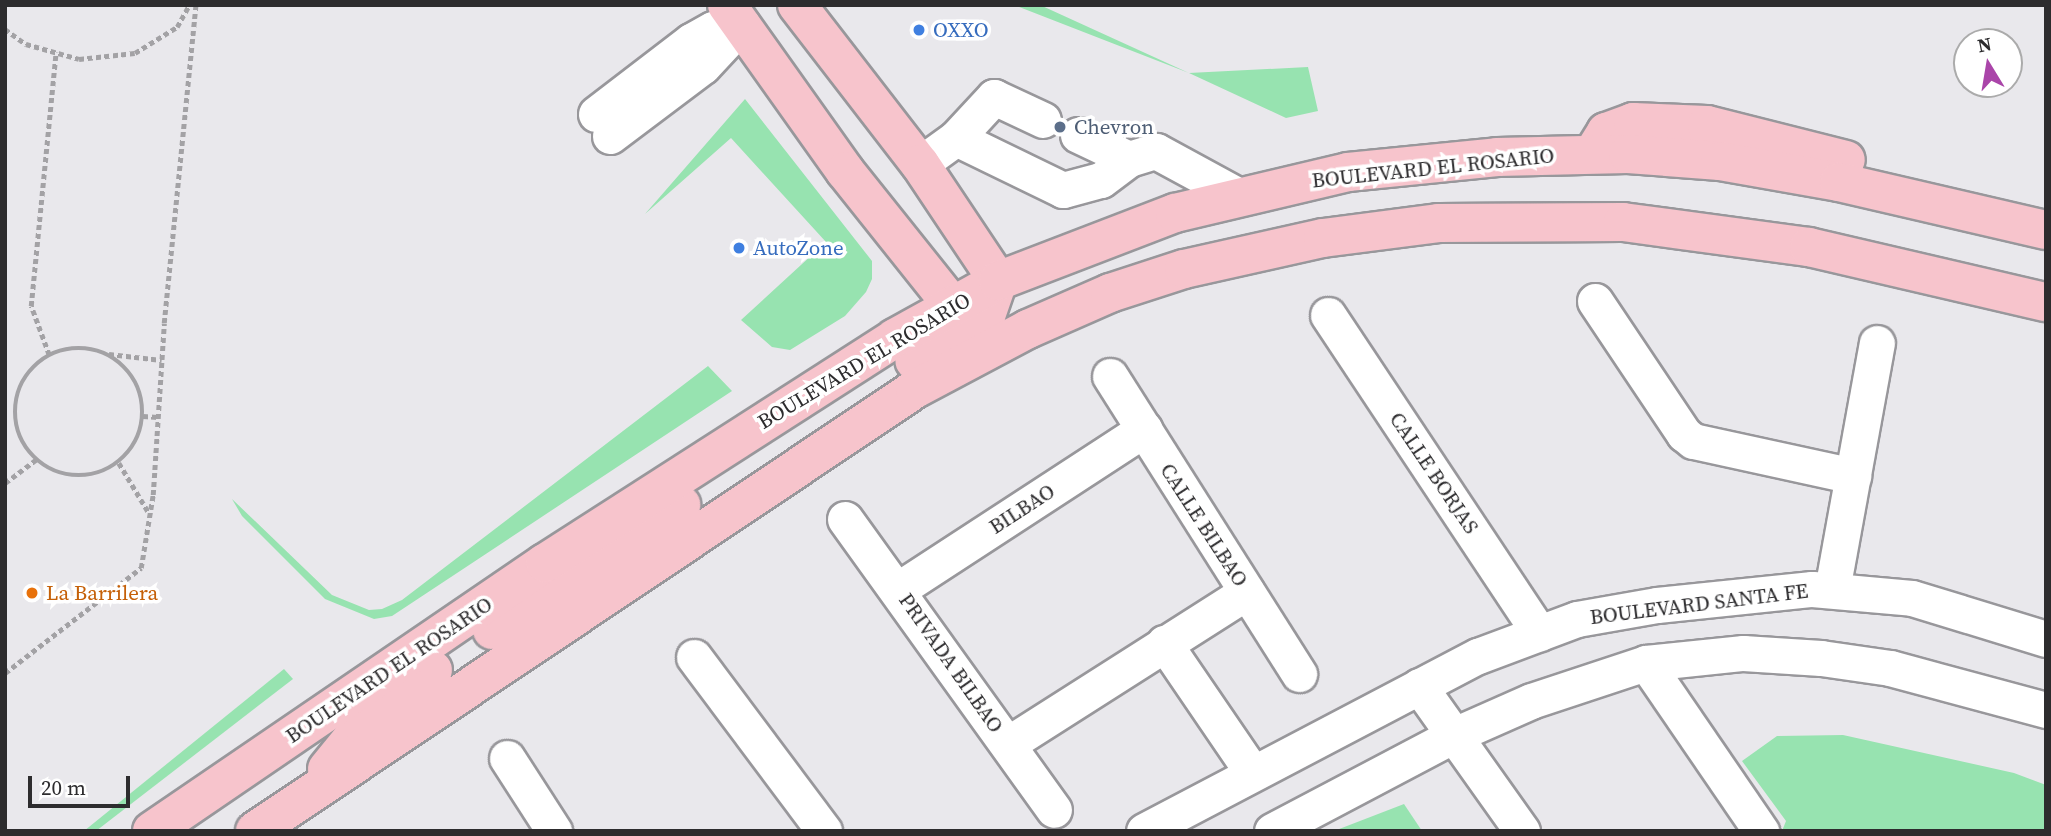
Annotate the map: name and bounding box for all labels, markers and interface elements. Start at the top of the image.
place label: OXXO [933,17,989,43]
marker: OXXO [911,22,927,38]
north arrow [1953,28,2023,98]
text: N [1975,30,1994,58]
place label: Chevron [1074,114,1154,140]
marker: Chevron [1052,119,1068,135]
street label: BOULEVARD EL ROSARIO [1311,143,1555,193]
place label: AutoZone [753,235,844,261]
marker: AutoZone [731,240,747,256]
street label: BOULEVARD EL ROSARIO [753,287,975,435]
street label: CALLE BORJAS [1384,407,1484,539]
street label: CALLE BILBAO [1155,459,1253,591]
street label: BILBAO [984,479,1060,539]
street label: BOULEVARD SANTA FE [1588,578,1810,630]
place label: La Barrilera [46,580,158,606]
marker: La Barrilera [24,585,40,601]
street label: PRIVADA BILBAO [893,588,1009,738]
street label: BOULEVARD EL ROSARIO [281,591,497,749]
scale bar [32,762,133,806]
text: 20 m [41,773,86,802]

